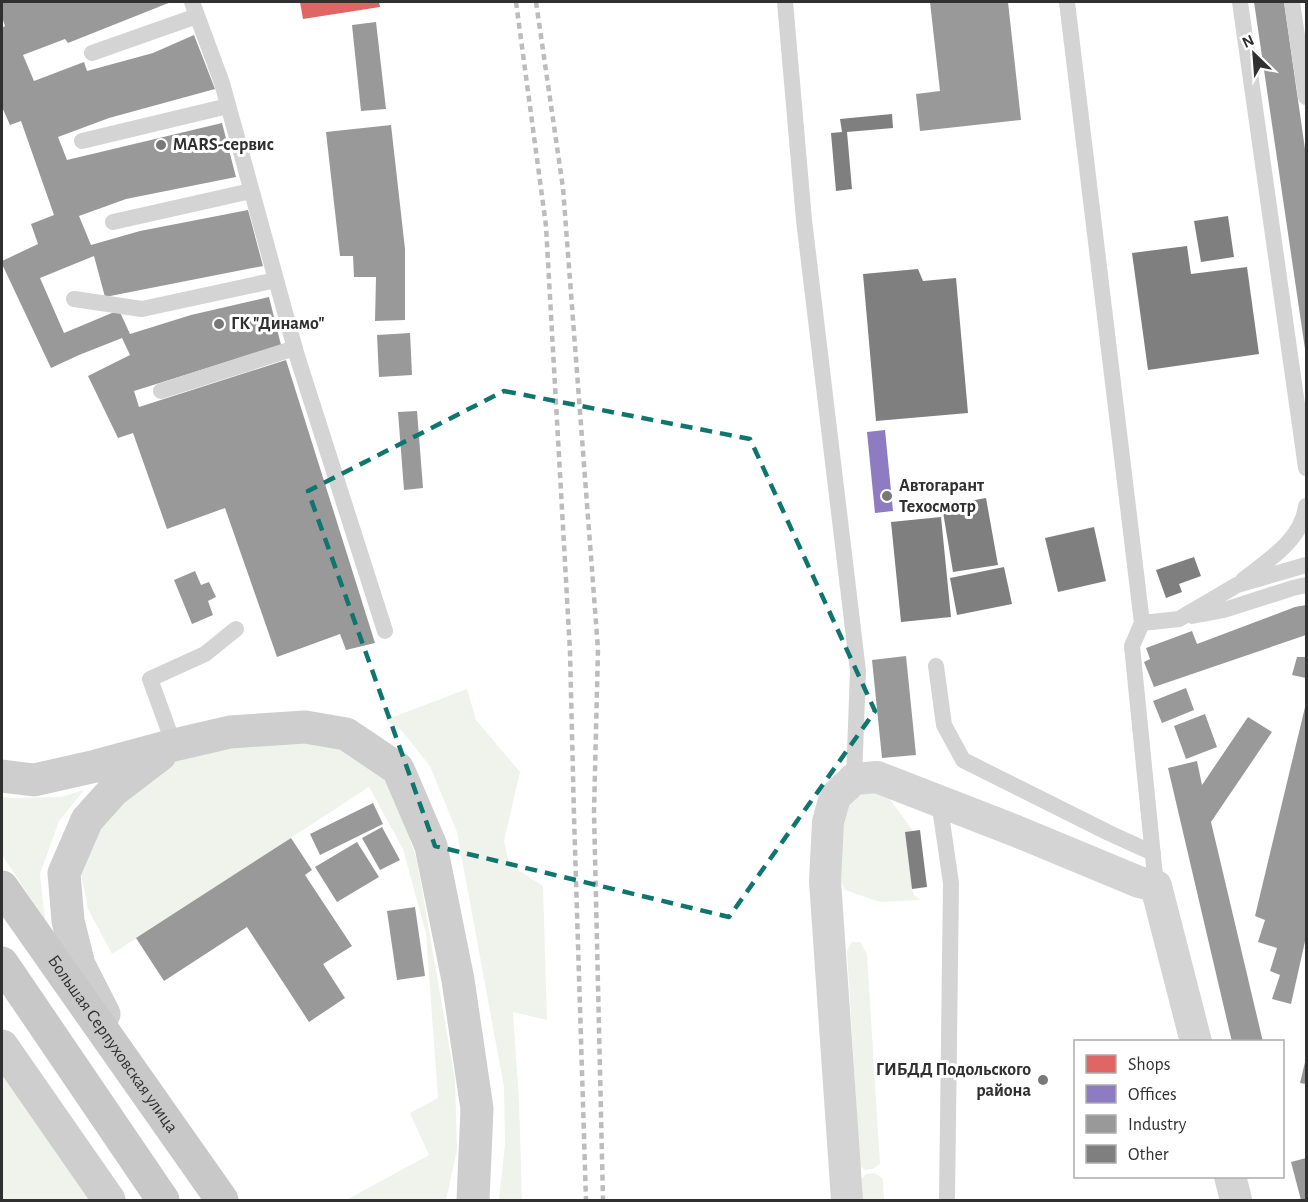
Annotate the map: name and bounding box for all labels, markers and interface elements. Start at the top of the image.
north arrow [1224,24,1284,84]
text: N [1240,32,1257,51]
place label: MARS-сервис [173,136,274,154]
marker: MARS-сервис [154,138,168,152]
place label: ГК "Динамо" [231,315,325,333]
marker: ГК "Динамо" [212,317,226,331]
place label: Автогарант Техосмотр [899,477,985,516]
marker: Автогарант Техосмотр [880,489,894,503]
street label: Большая Серпуховская улица [44,952,181,1136]
legend [1074,1040,1284,1178]
text: Shops [1128,1056,1170,1074]
place label: ГИБДД Подольского района [876,1061,1031,1100]
marker: ГИБДД Подольского района [1036,1073,1050,1087]
text: Offices [1128,1086,1177,1104]
text: Industry [1128,1116,1187,1134]
text: Other [1128,1146,1169,1164]

